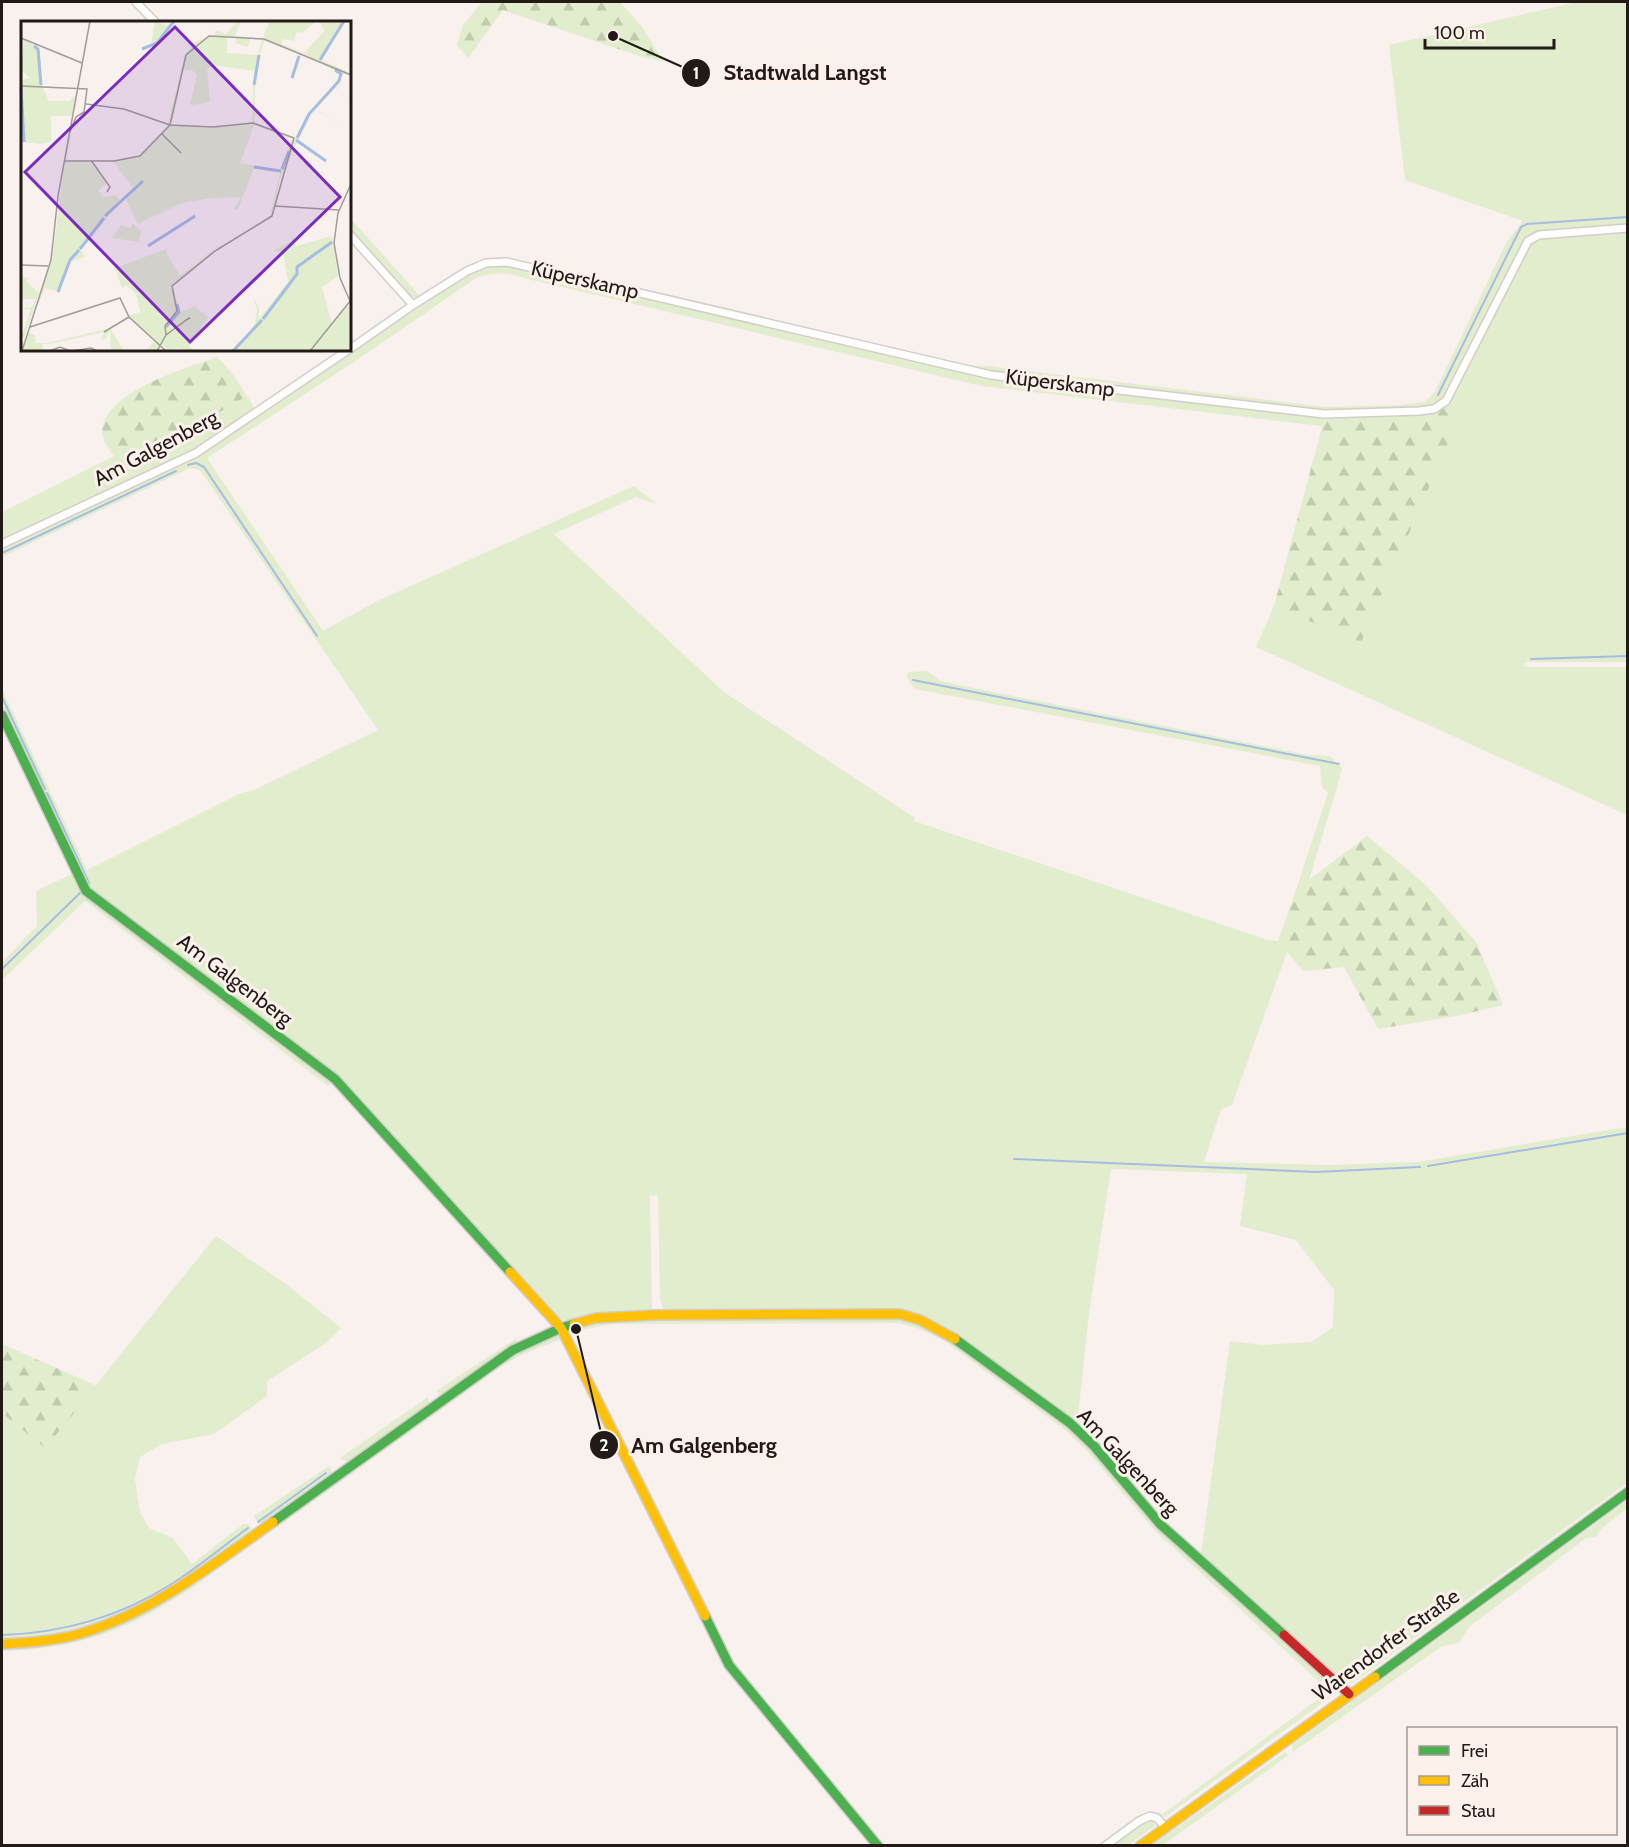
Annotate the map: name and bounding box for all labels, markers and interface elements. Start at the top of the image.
scale bar [1425,12,1554,50]
inset map [21,21,351,351]
text: 100 m [1434,22,1485,44]
callout: Stadtwald Langst [681,53,898,93]
text: Stadtwald Langst [723,59,887,86]
text: 1 [693,62,699,84]
street label: Küperskamp [529,255,641,304]
street label: Küperskamp [1004,363,1116,402]
street label: Am Galgenberg [89,404,223,491]
street label: Am Galgenberg [173,928,298,1031]
street label: Am Galgenberg [1072,1403,1185,1521]
callout: Am Galgenberg [589,1425,789,1465]
text: Am Galgenberg [631,1432,777,1459]
text: 2 [599,1434,609,1456]
street label: Warendorfer Straße [1308,1583,1464,1706]
legend [1407,1727,1617,1835]
text: Frei [1461,1740,1488,1762]
text: Zäh [1461,1770,1489,1792]
text: Stau [1461,1800,1495,1822]

